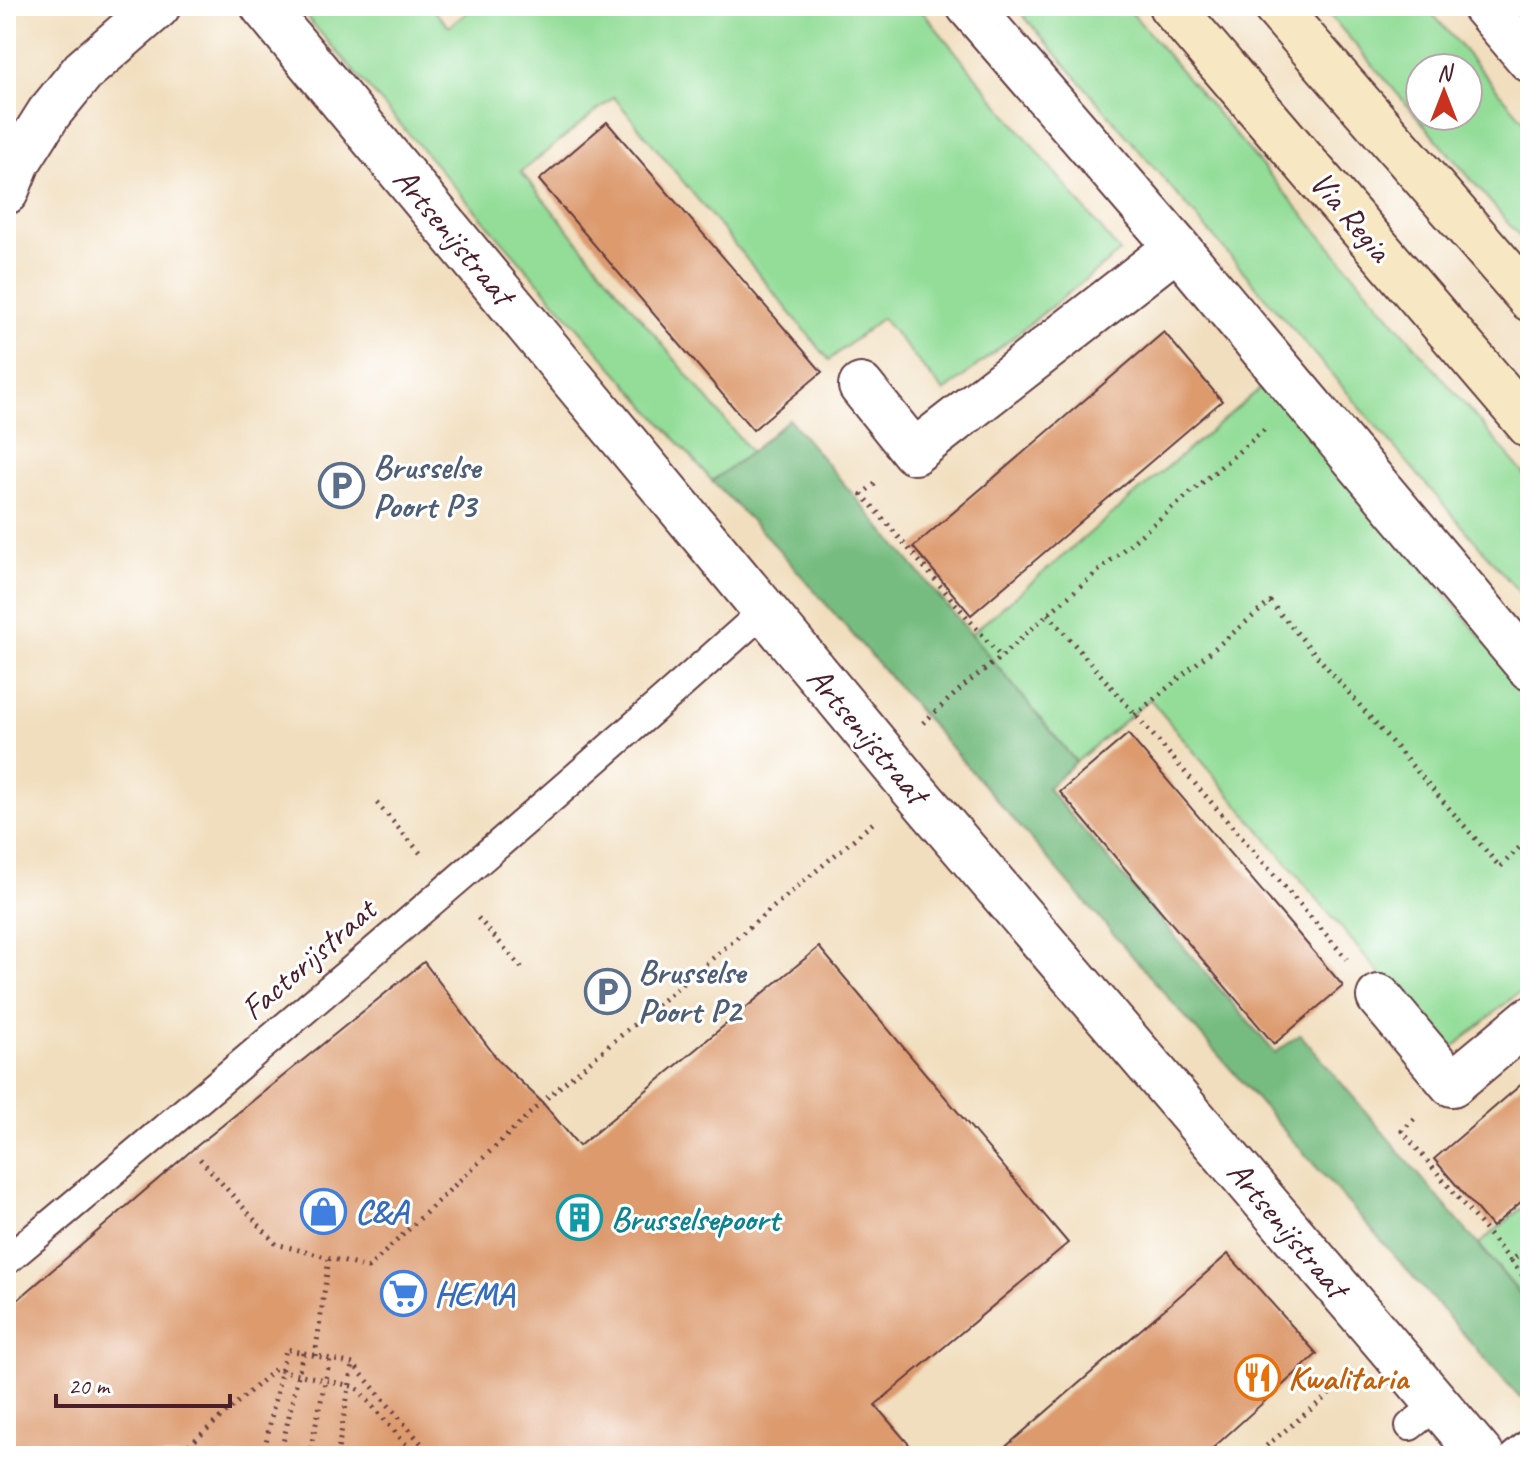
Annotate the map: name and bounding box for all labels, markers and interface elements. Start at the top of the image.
north arrow [1404,52,1484,132]
text: N [1437,59,1454,87]
street label: Artsenijstraat [384,158,527,317]
street label: Via Regia [1301,162,1403,272]
place label: Brusselse Poort P3 [373,445,483,527]
parking icon: Brusselse Poort P3 [318,462,366,510]
street label: Artsenijstraat [798,657,941,816]
street label: Factorijstraat [232,886,387,1029]
place label: Brusselse Poort P2 [638,950,748,1032]
parking icon: Brusselse Poort P2 [583,967,631,1015]
street label: Artsenijstraat [1218,1151,1361,1310]
shop icon: C&A [300,1187,348,1235]
place label: C&A [355,1190,410,1233]
building icon: Brusselsepoort [556,1194,604,1242]
place label: Brusselsepoort [611,1197,783,1240]
supermarket icon: HEMA [379,1269,427,1317]
place label: HEMA [434,1272,515,1315]
restaurant icon: Kwalitaria [1233,1353,1281,1401]
place label: Kwalitaria [1288,1356,1411,1399]
scale bar [56,1358,230,1408]
text: 20 m [68,1371,111,1401]

